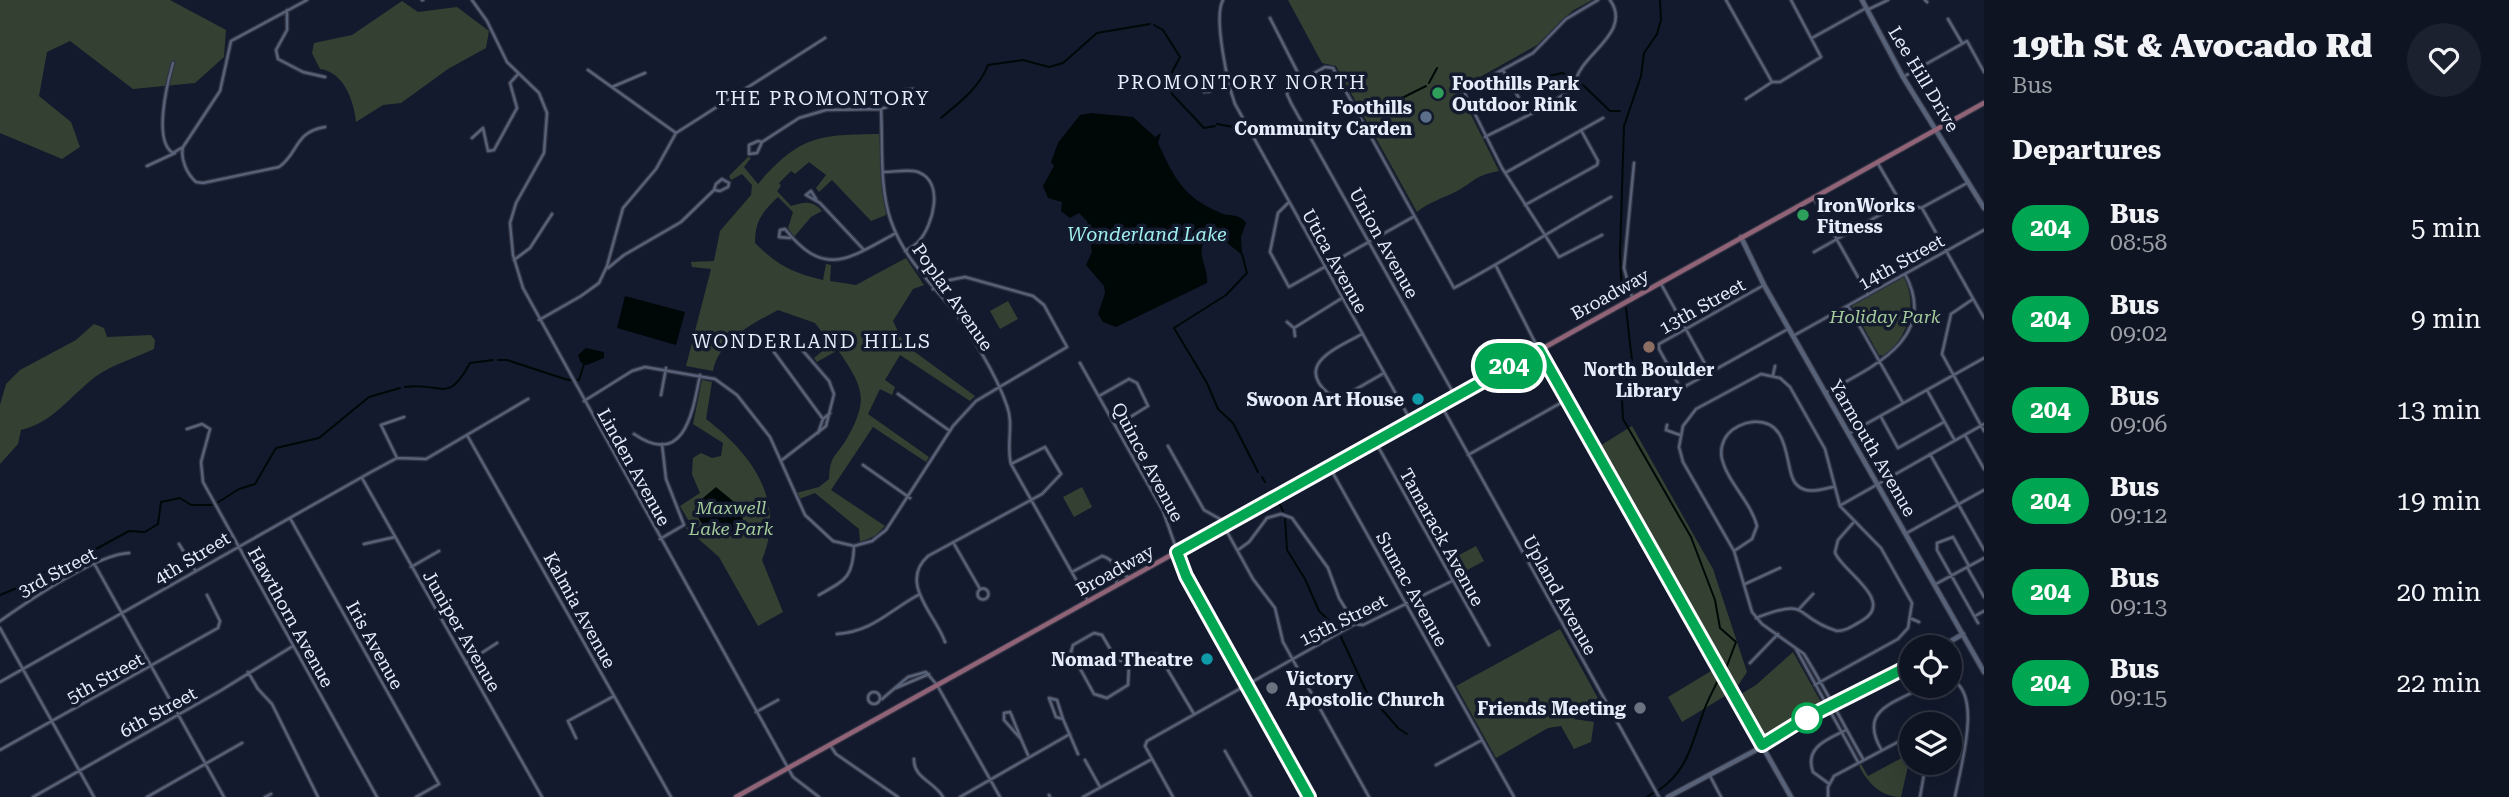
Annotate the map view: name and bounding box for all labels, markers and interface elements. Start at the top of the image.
street label: Lee Hill Drive [1884,23,1964,136]
button: heart [2407,23,2481,97]
text: 19th St & Avocado Rd [2012,26,2372,65]
district label: PROMONTORY NORTH [1117,71,1367,94]
text: Bus [2012,72,2052,99]
place label: Foothills Park Outdoor Rink [1452,73,1580,115]
marker: Foothills Park Outdoor Rink [1430,85,1446,101]
district label: THE PROMONTORY [715,87,931,110]
place label: Foothills Community Carden [1234,97,1412,139]
marker: Foothills Community Carden [1418,109,1434,125]
text: Departures [2012,135,2161,165]
street label: Union Avenue [1345,184,1423,302]
place label: IronWorks Fitness [1817,195,1915,237]
text: Bus [2110,199,2159,229]
street label: Utica Avenue [1298,205,1372,317]
marker: IronWorks Fitness [1795,207,1811,223]
text: 5 min [2411,213,2481,243]
text: 204 [2030,214,2071,242]
water label: Wonderland Lake [1067,223,1227,246]
text: 08:58 [2110,229,2167,256]
street label: 14th Street [1855,230,1948,294]
street label: Poplar Avenue [908,239,998,355]
street label: Broadway [1567,264,1653,324]
street label: 13th Street [1656,274,1749,338]
text: Bus [2110,290,2159,320]
text: 9 min [2411,304,2481,334]
text: 204 [2030,305,2071,333]
park label: Holiday Park [1828,306,1941,327]
text: 09:02 [2110,320,2167,347]
district label: WONDERLAND HILLS [692,330,932,353]
marker: North Boulder Library [1641,339,1657,355]
line badge: 204 [1469,343,1549,389]
text: 204 [1489,352,1529,380]
place label: North Boulder Library [1584,359,1714,401]
street label: Yarmouth Avenue [1825,376,1921,520]
text: Bus [2110,381,2159,411]
place label: Swoon Art House [1246,389,1404,410]
marker: Swoon Art House [1410,391,1426,407]
text: 13 min [2397,395,2481,425]
text: 204 [2030,396,2071,424]
street label: Quince Avenue [1108,399,1188,525]
street label: Linden Avenue [593,405,675,529]
text: 09:06 [2110,411,2167,438]
street label: Tamarack Avenue [1395,464,1489,610]
text: Bus [2110,472,2159,502]
text: 19 min [2397,486,2481,516]
text: 204 [2030,487,2071,515]
park label: Maxwell Lake Park [688,497,773,539]
text: 09:12 [2110,502,2167,529]
street label: 4th Street [150,527,234,589]
street label: Sumac Avenue [1372,528,1452,650]
street label: Upland Avenue [1518,532,1602,659]
street label: Broadway [1072,540,1158,600]
street label: 3rd Street [15,543,100,601]
street label: Hawthorn Avenue [244,543,338,691]
street label: Kalmia Avenue [540,548,621,672]
text: Bus [2110,563,2159,593]
street label: Juniper Avenue [419,567,505,696]
text: 20 min [2397,577,2481,607]
text: 204 [2030,578,2071,606]
street label: 15th Street [1296,590,1390,650]
text: 09:13 [2110,593,2167,620]
street label: Iris Avenue [342,597,408,693]
map controls [1899,635,1962,775]
button: locate [1899,635,1962,698]
street label: 5th Street [63,648,147,708]
place label: Nomad Theatre [1051,649,1193,670]
marker: Nomad Theatre [1199,651,1215,667]
text: Bus [2110,654,2159,684]
place label: Victory Apostolic Church [1286,668,1444,710]
text: 22 min [2397,668,2481,698]
text: 204 [2030,669,2071,697]
marker: Victory Apostolic Church [1264,680,1280,696]
street label: 6th Street [116,682,200,742]
text: 09:15 [2110,684,2167,711]
place label: Friends Meeting [1477,698,1627,719]
marker: Friends Meeting [1632,700,1648,716]
unlabelled marker [1792,703,1822,733]
button: layers [1899,712,1962,775]

